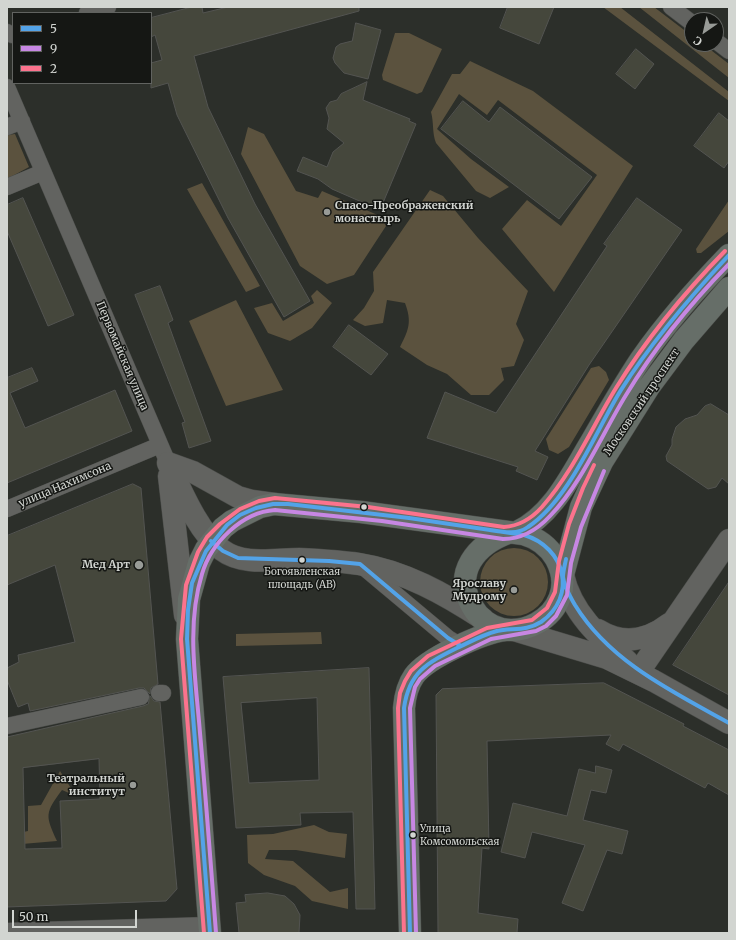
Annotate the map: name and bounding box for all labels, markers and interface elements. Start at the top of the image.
legend [12,12,152,84]
north arrow [684,12,724,52]
text: 5 [50,21,57,36]
text: С [691,33,705,49]
text: 9 [50,41,57,56]
text: 2 [50,61,57,76]
place label: Спасо-Преображенский монастырь [335,199,474,225]
marker: Спасо-Преображенский монастырь [322,207,332,217]
street label: Первомайская улица [93,299,151,413]
street label: Московский проспект [601,346,683,458]
street label: улица Нахимсона [17,460,113,510]
unlabelled marker [359,502,369,512]
marker: Богоявленская площадь (АВ) [297,555,307,565]
place label: Мед Арт [82,558,130,572]
marker: Мед Арт [133,559,145,571]
place label: Богоявленская площадь (АВ) [264,566,340,590]
place label: Ярославу Мудрому [453,577,506,603]
marker: Ярославу Мудрому [509,585,519,595]
place label: Театральный институт [47,772,125,798]
marker: Театральный институт [128,780,138,790]
place label: Улица Комсомольская [420,823,499,846]
marker: Улица Комсомольская [408,830,418,840]
scale bar [14,902,139,928]
text: 50 m [19,909,48,924]

